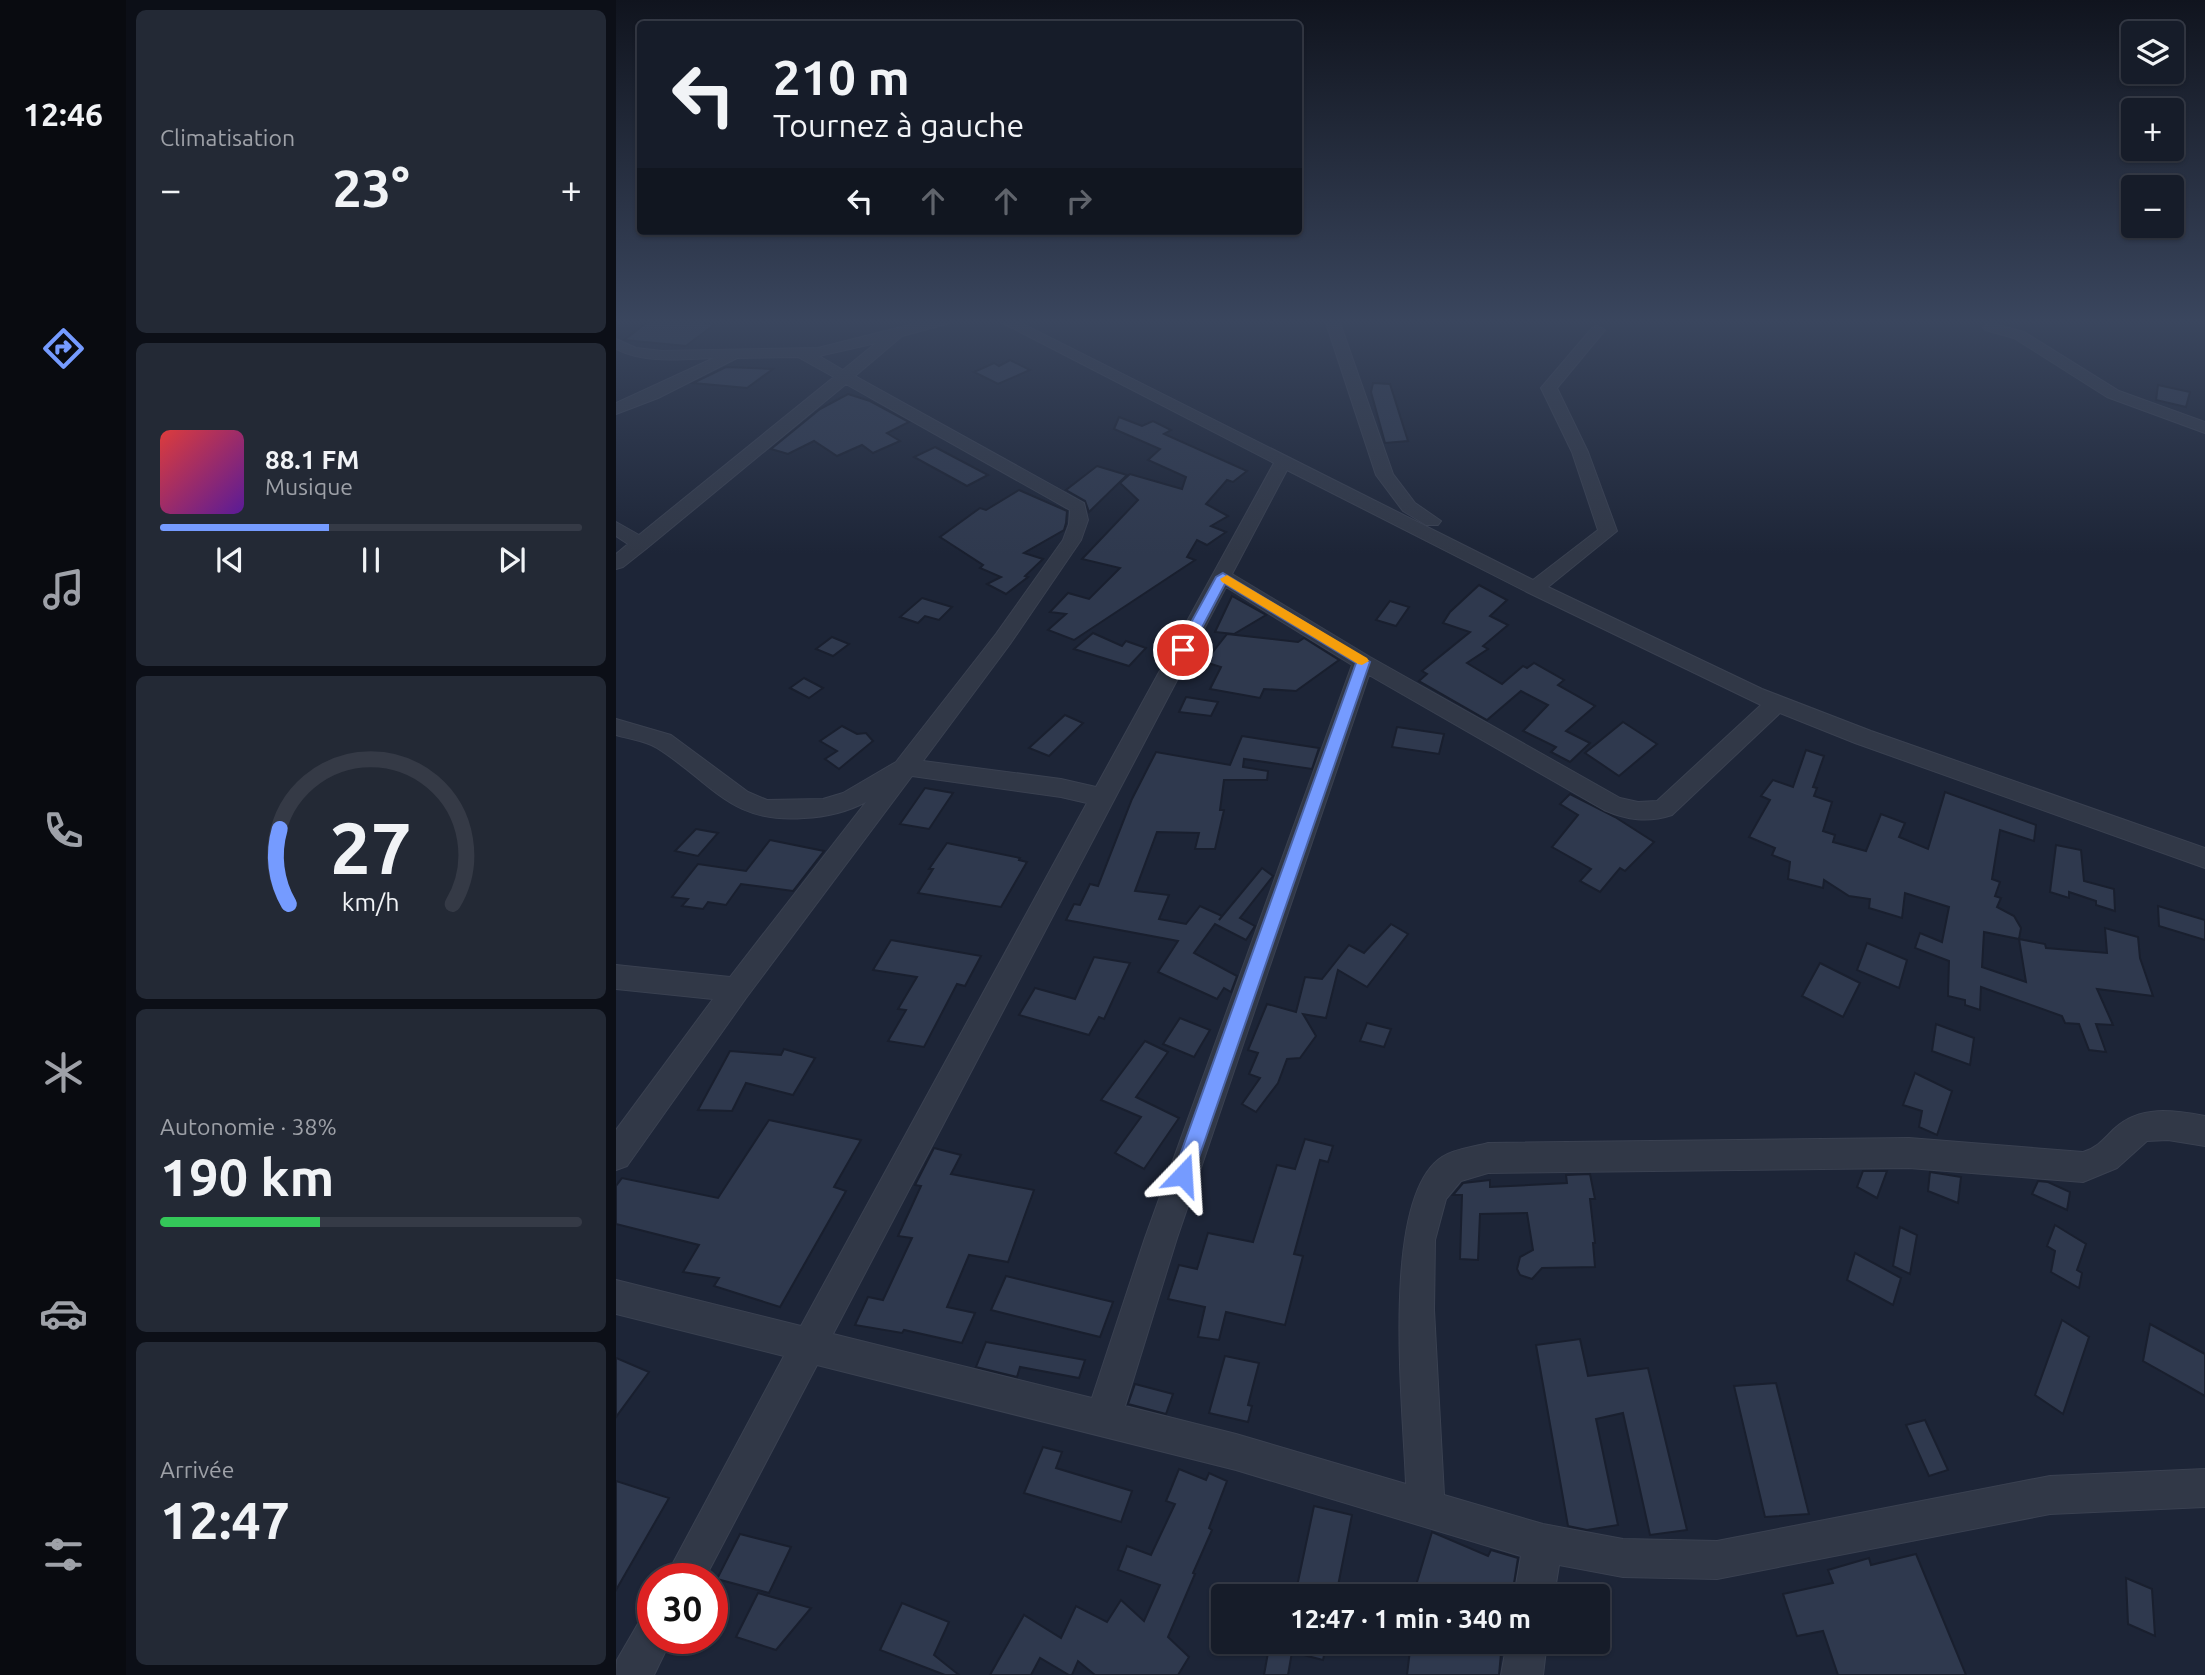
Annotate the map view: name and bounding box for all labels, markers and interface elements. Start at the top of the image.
map controls [2121,21,2184,238]
button: layers [2121,21,2184,84]
icon: left [658,49,749,140]
text: 210 m [773,49,910,104]
text: 12:46 [23,96,103,132]
button: + [2121,98,2184,161]
text: Tournez à gauche [773,107,1024,143]
text: Climatisation [160,125,295,150]
text: 23° [332,159,410,217]
text: − [160,168,181,210]
text: + [561,168,582,210]
button: − [2121,175,2184,238]
icon: left [841,182,879,220]
icon: ahead [914,182,952,220]
icon: ahead [987,182,1025,220]
icon: right [1060,182,1098,220]
icon: directions [39,324,88,373]
text: 88.1 FM [265,445,359,474]
text: Musique [265,474,353,499]
icon: previous [211,541,249,579]
icon: pause [352,541,390,579]
icon: next [493,541,531,579]
icon: music [39,565,88,614]
pin [1153,620,1213,680]
icon: arrive [1164,631,1202,669]
icon: phone [39,806,88,855]
text: 27 [330,806,412,888]
text: km/h [342,887,400,915]
icon: climate [39,1048,88,1097]
text: Autonomie · 38% [160,1114,337,1139]
position arrow [1146,1138,1220,1212]
text: 190 km [160,1148,334,1206]
icon: car [39,1289,88,1338]
text: Arrivée [160,1457,235,1482]
text: 12:47 [160,1491,290,1549]
icon: filters [39,1530,88,1579]
speed limit sign: 30 [637,1563,728,1654]
text: 12:47 · 1 min · 340 m [1290,1604,1531,1633]

